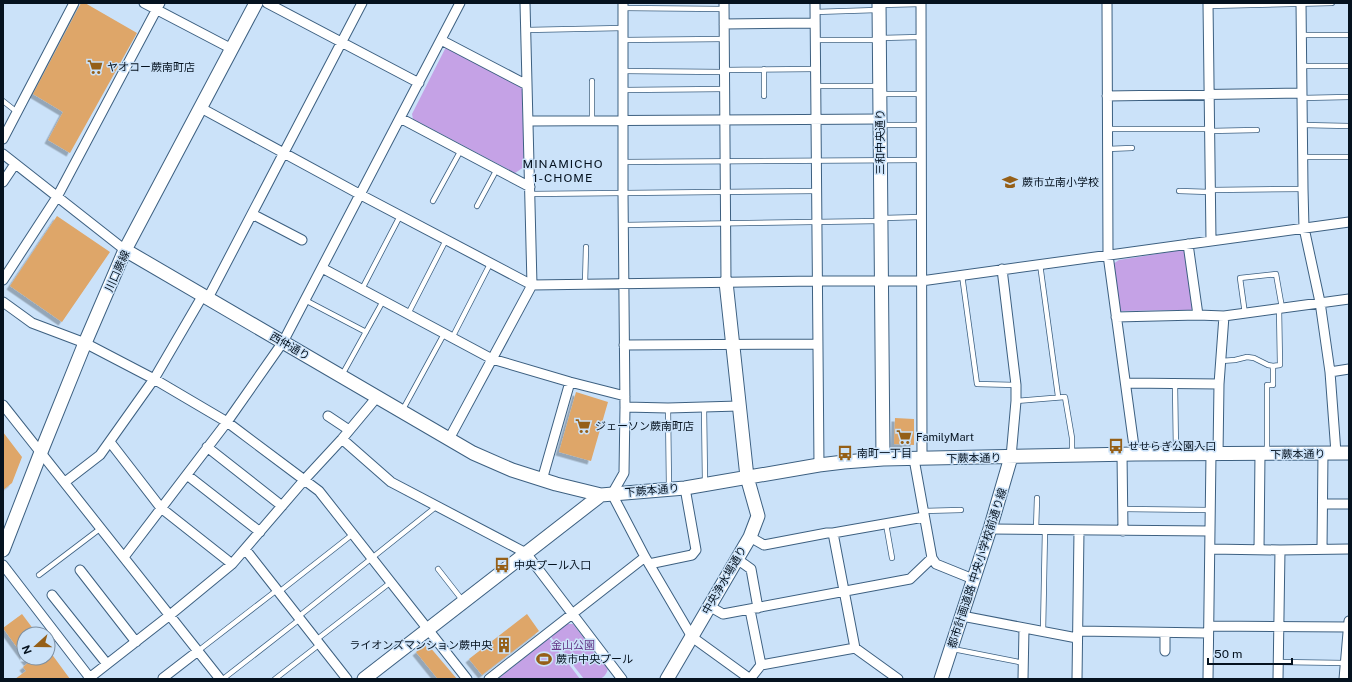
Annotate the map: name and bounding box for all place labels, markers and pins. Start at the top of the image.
supermarket icon: ヤオコー蕨南町店 [86,58,104,76]
place label: ヤオコー蕨南町店 [107,61,195,73]
school or university icon: 蕨市立南小学校 [1001,173,1019,191]
place label: 蕨市立南小学校 [1022,176,1099,188]
supermarket icon: ジェーソン蕨南町店 [574,417,592,435]
place label: ジェーソン蕨南町店 [595,420,694,432]
supermarket icon: FamilyMart [895,428,913,446]
place label: FamilyMart [916,431,974,443]
bus stop icon: せせらぎ公園入口 [1107,437,1125,455]
place label: せせらぎ公園入口 [1128,440,1216,452]
bus stop icon: 南町一丁目 [836,444,854,462]
place label: 南町一丁目 [857,447,912,459]
bus stop icon: 中央プール入口 [493,556,511,574]
place label: 中央プール入口 [514,559,591,571]
building icon: ライオンズマンション蕨中央 [495,636,513,654]
place label: ライオンズマンション蕨中央 [349,639,493,651]
sports icon: 蕨市中央プール [535,650,553,668]
place label: 蕨市中央プール [556,653,633,665]

